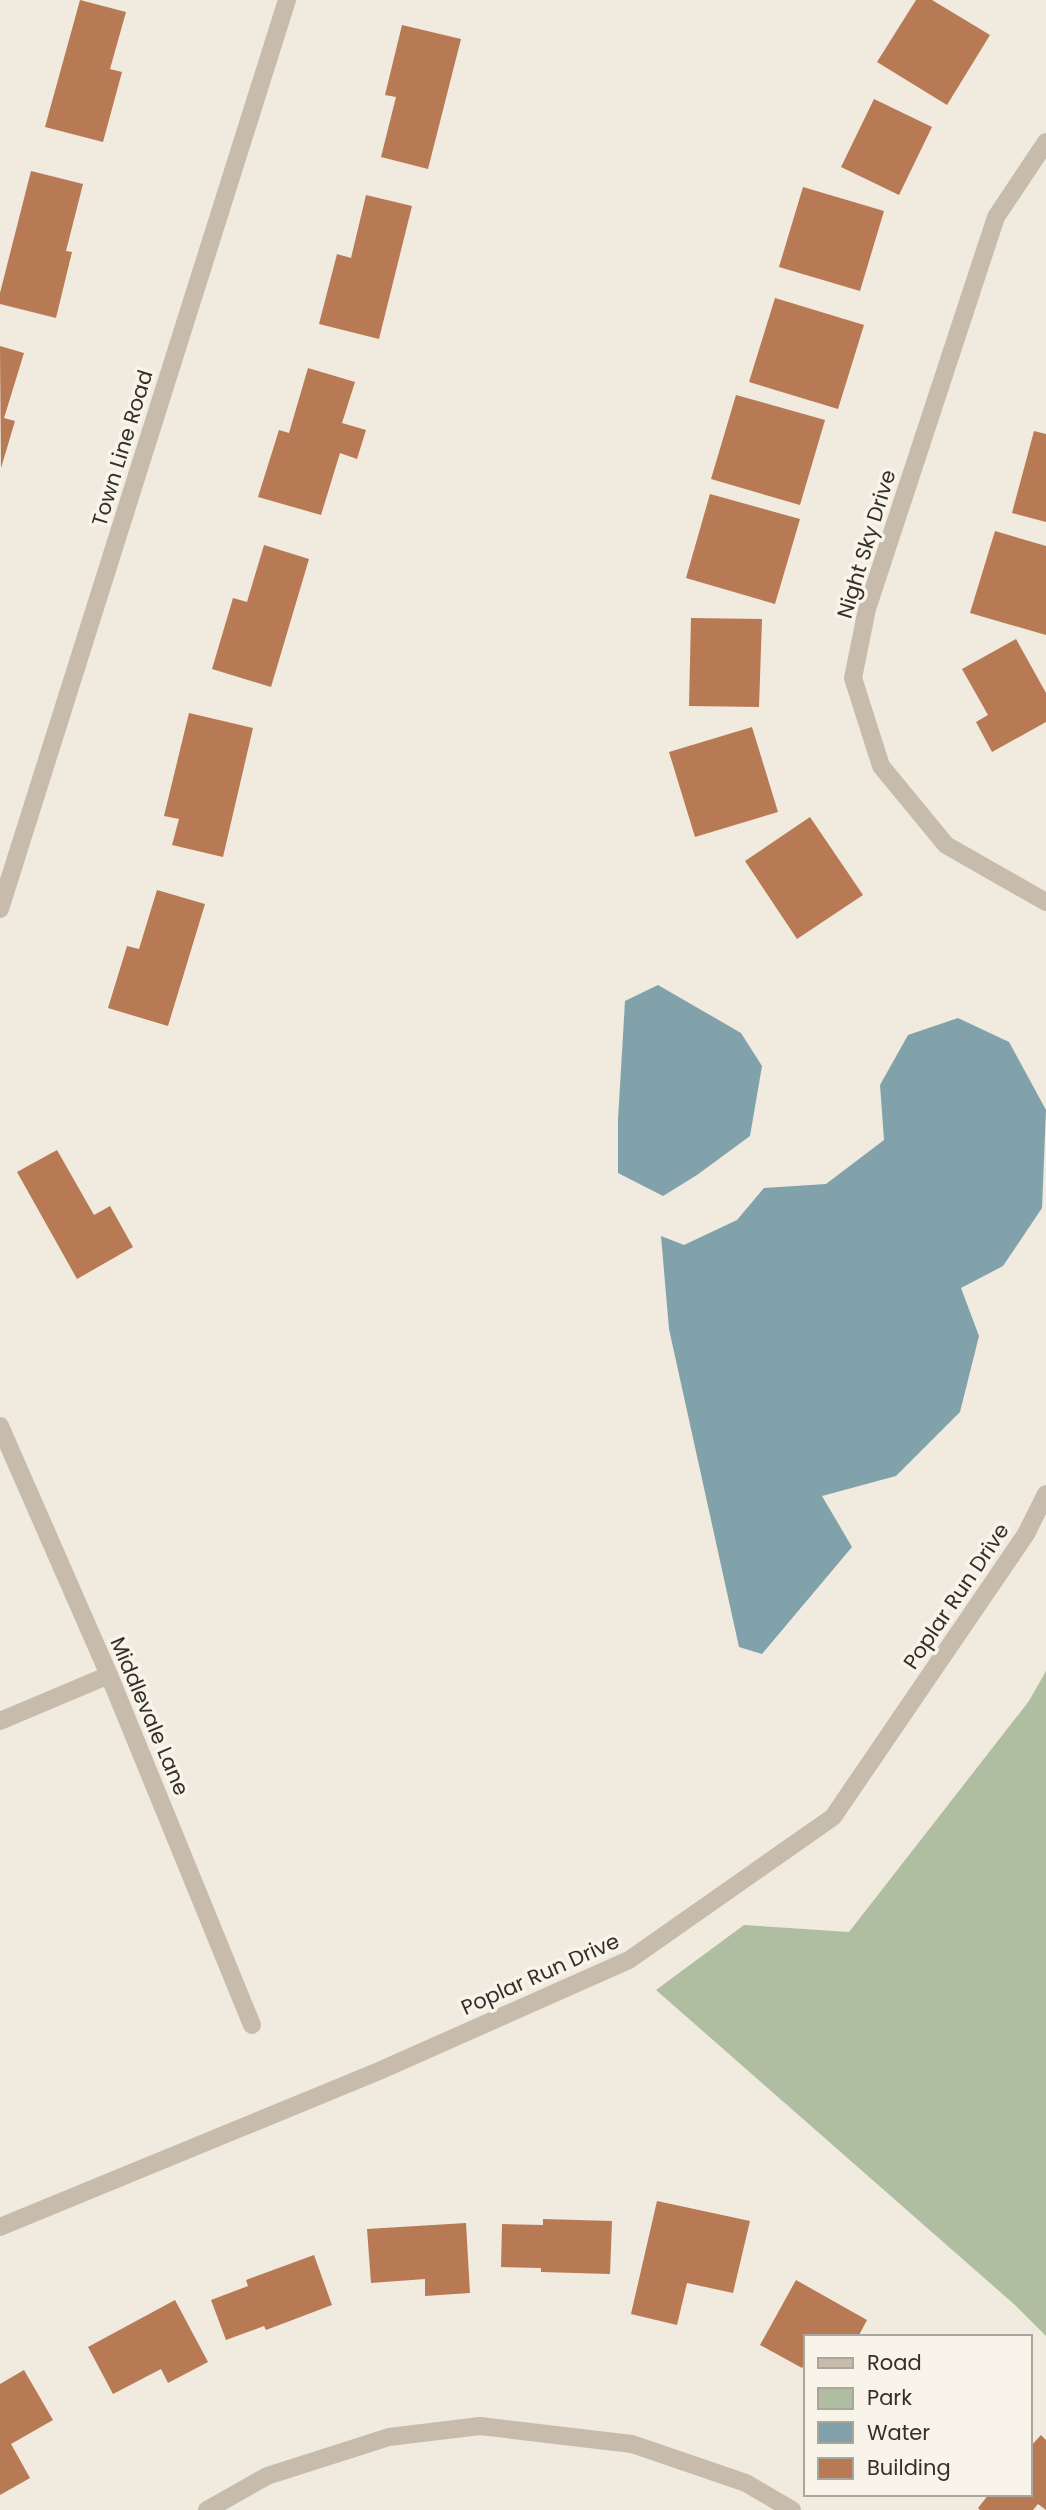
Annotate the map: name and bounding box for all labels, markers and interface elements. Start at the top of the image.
street label: Town Line Road [84,366,160,530]
street label: Night Sky Drive [830,466,902,622]
street label: Poplar Run Drive [896,1517,1016,1675]
street label: Middlevale Lane [104,1632,196,1800]
street label: Poplar Run Drive [456,1926,624,2022]
legend [804,2335,1032,2496]
text: Road [867,2348,922,2377]
text: Park [867,2383,912,2412]
text: Water [867,2418,930,2447]
text: Building [867,2453,951,2482]

